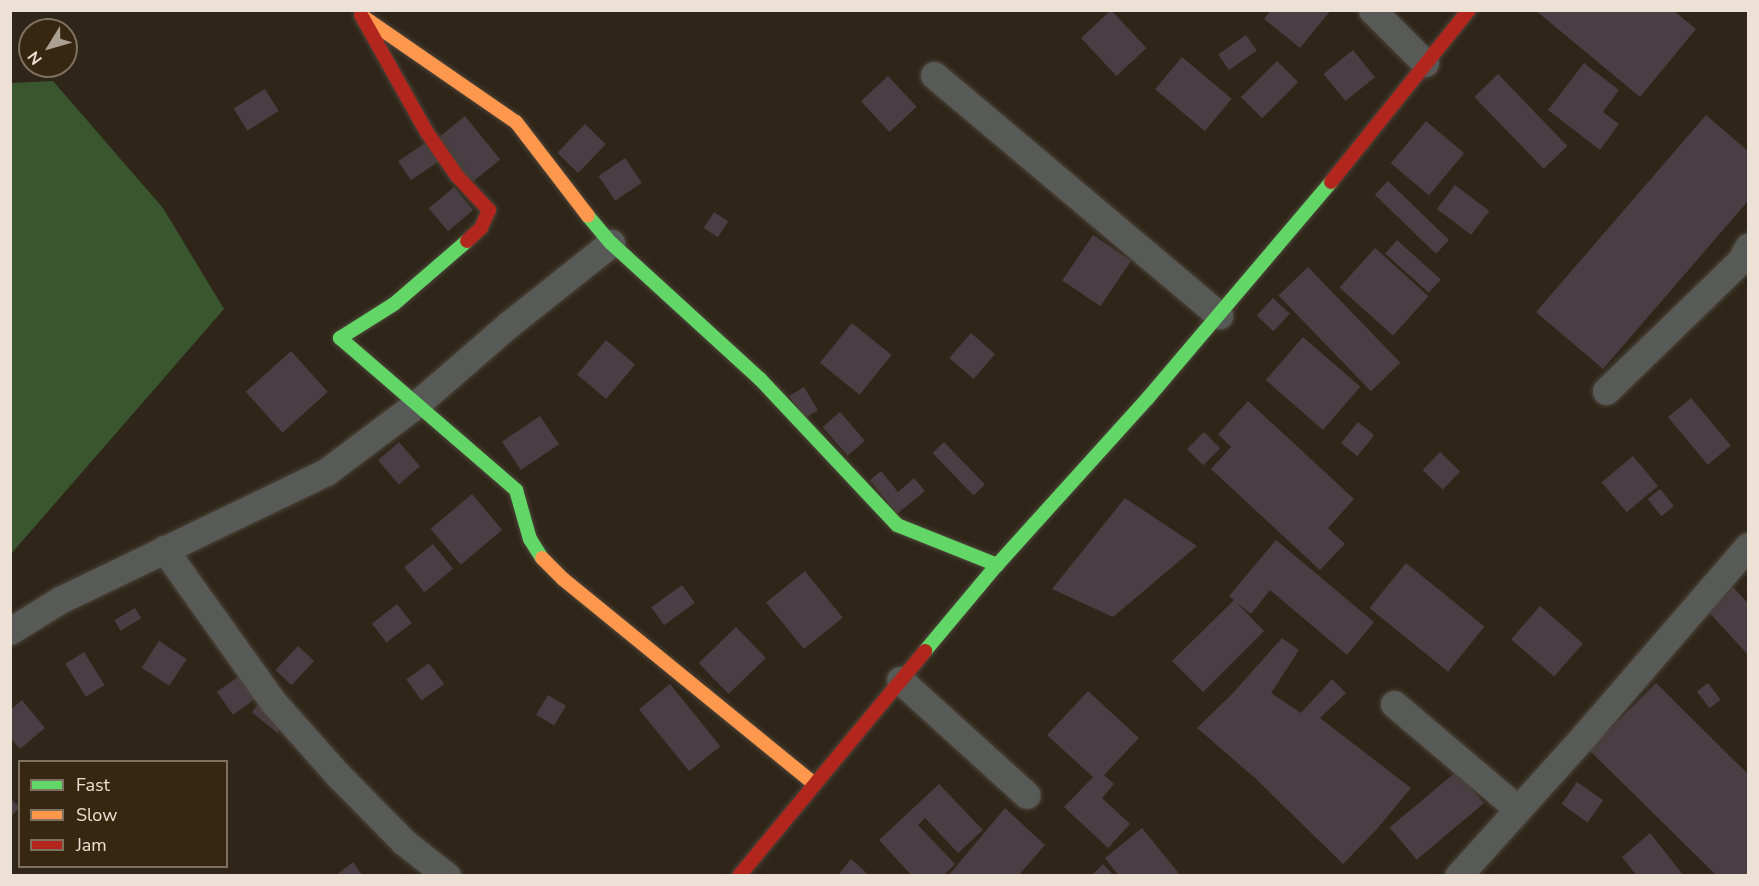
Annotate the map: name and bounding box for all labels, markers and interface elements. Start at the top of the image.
north arrow [18,18,78,78]
text: N [23,46,48,69]
legend [18,760,228,868]
text: Fast [76,773,110,797]
text: Slow [76,803,117,827]
text: Jam [76,833,107,857]

